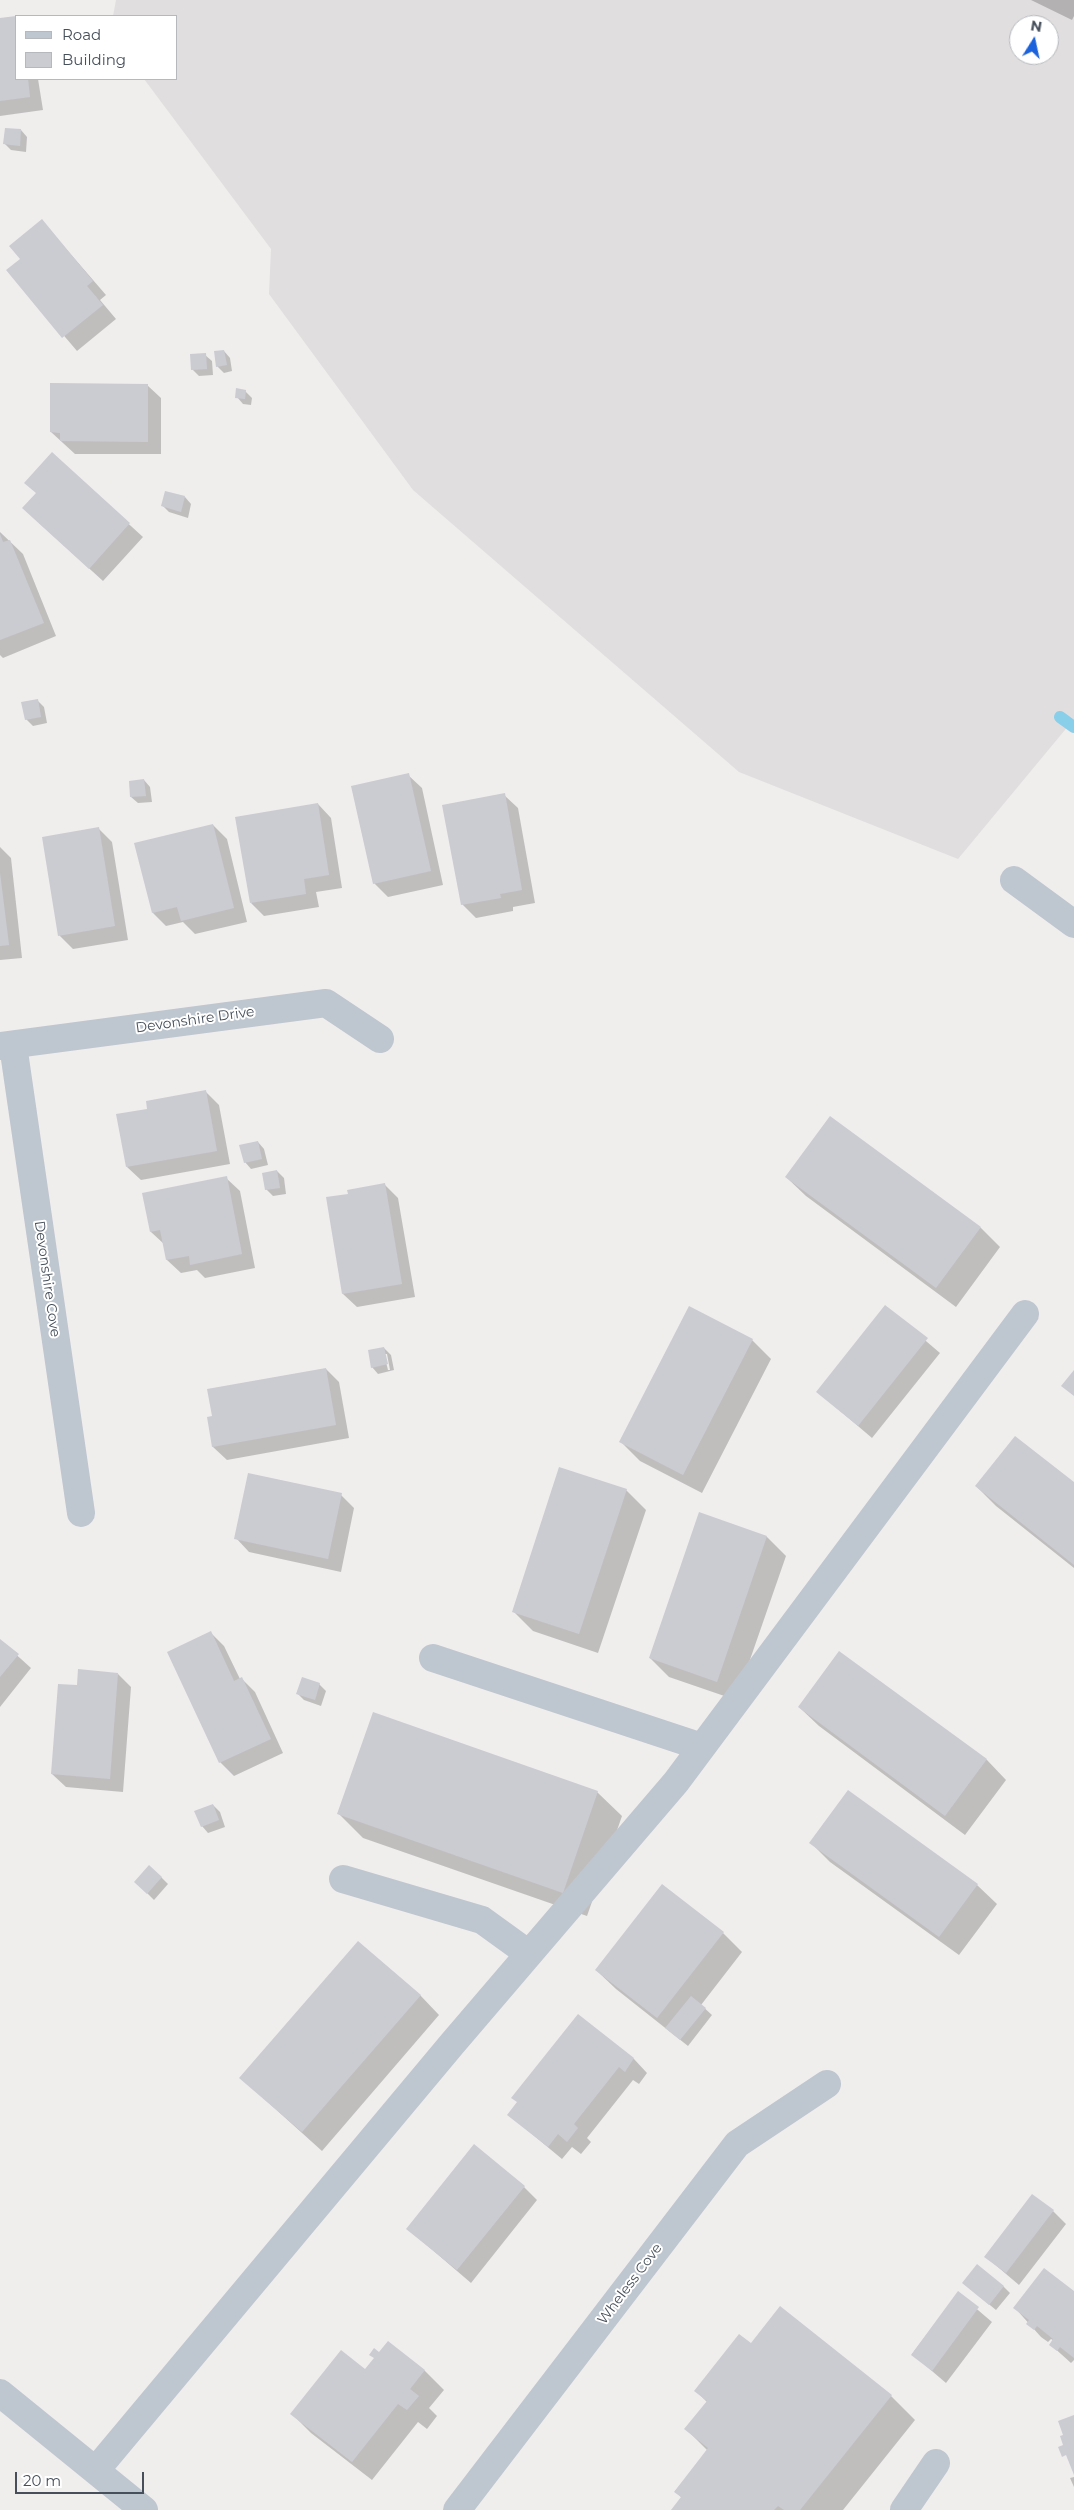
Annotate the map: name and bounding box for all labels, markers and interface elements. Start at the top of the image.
legend [15,15,178,80]
north arrow [1009,15,1059,65]
text: N [1029,16,1044,36]
text: Road [62,25,101,44]
text: Building [62,50,126,69]
street label: Devonshire Drive [135,1003,255,1037]
street label: Devonshire Cove [31,1220,63,1338]
street label: Wheless Cove [594,2240,666,2328]
scale bar [18,2462,146,2494]
text: 20 m [23,2471,61,2490]

